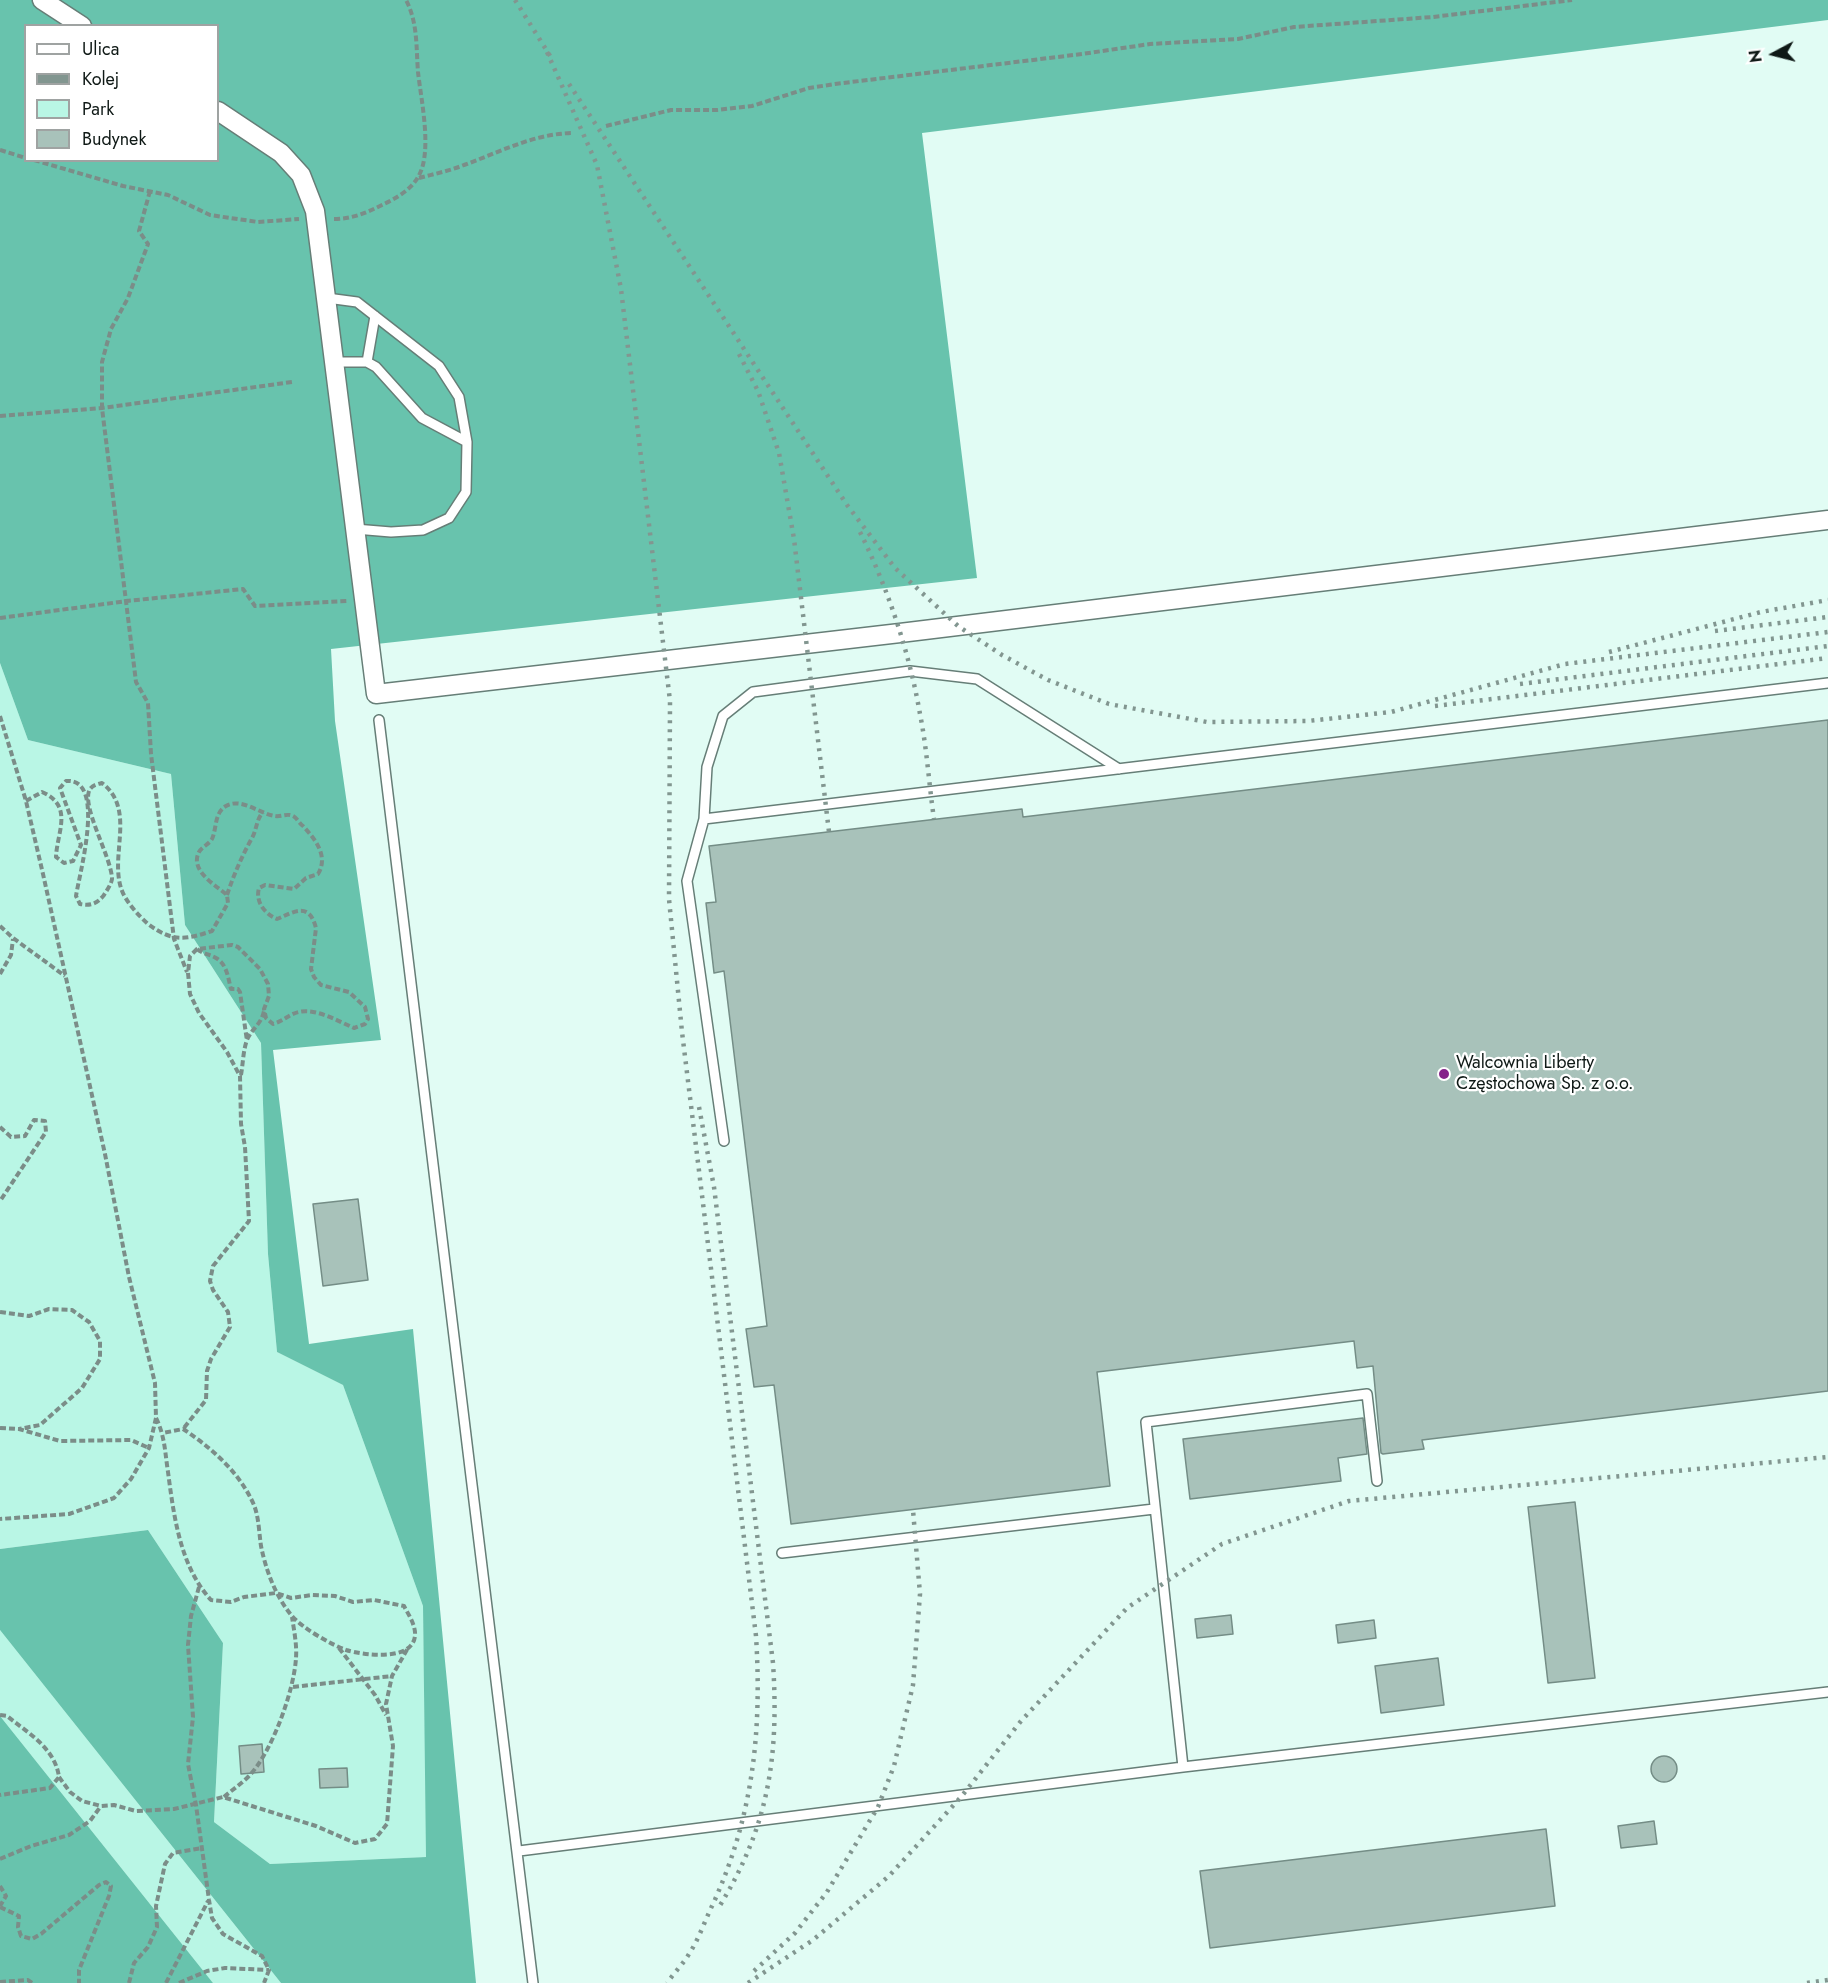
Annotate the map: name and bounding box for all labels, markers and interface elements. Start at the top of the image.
legend [24,24,219,162]
north arrow [1744,24,1804,84]
text: Ulica [82,36,119,62]
text: N [1743,49,1768,64]
text: Kolej [82,66,119,92]
text: Park [82,96,114,122]
text: Budynek [82,126,146,152]
place label: Walcownia Liberty Częstochowa Sp. z o.o. [1456,1053,1633,1096]
marker: Walcownia Liberty Częstochowa Sp. z o.o. [1437,1067,1451,1081]

